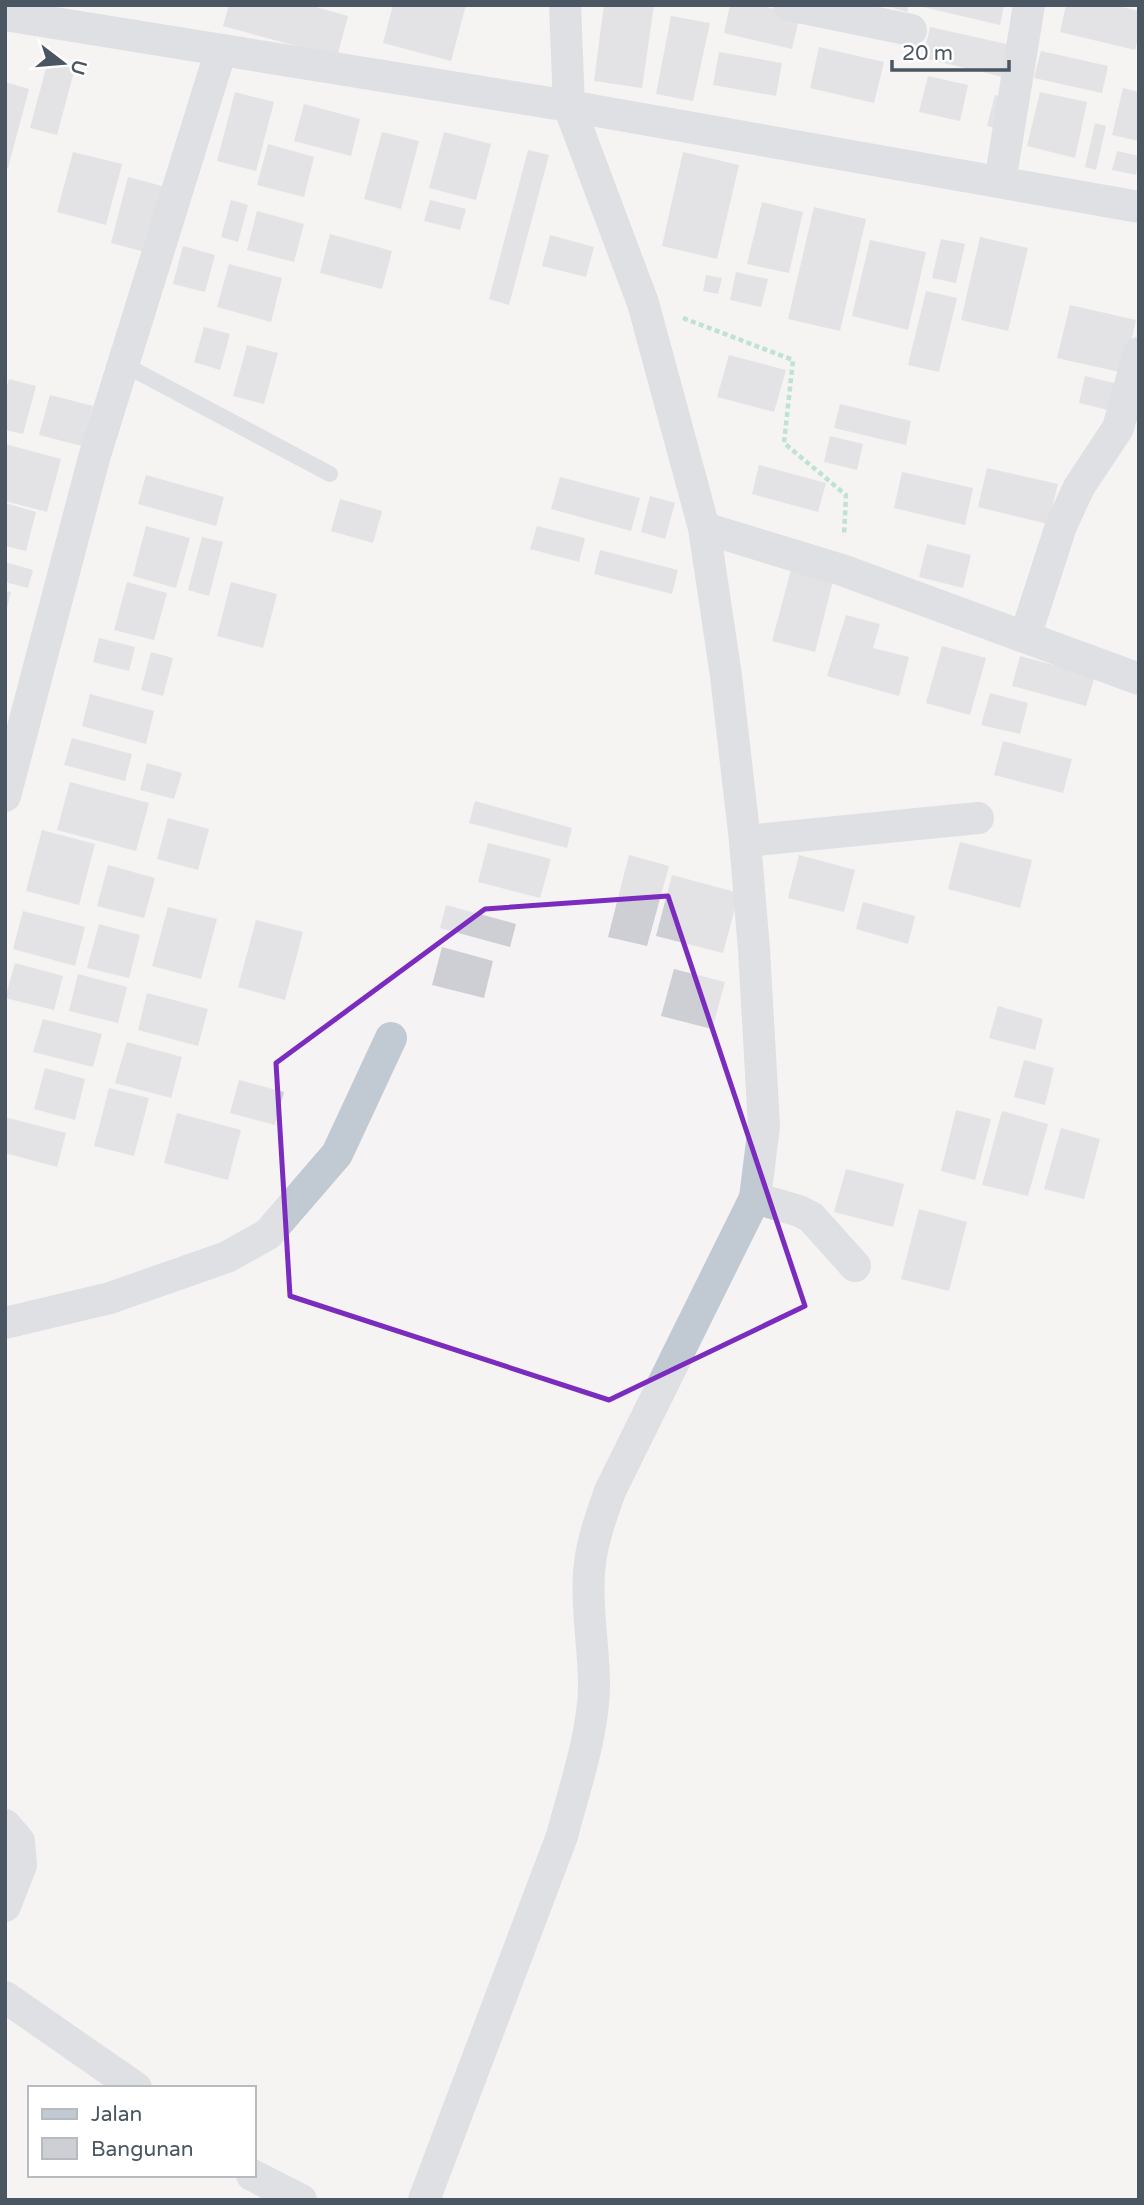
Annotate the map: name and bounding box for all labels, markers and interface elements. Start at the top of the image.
north arrow [28,28,98,98]
scale bar [892,28,1009,72]
text: 20 m [902,41,953,66]
text: U [66,57,91,77]
legend [28,2086,256,2177]
text: Jalan [91,2102,142,2127]
text: Bangunan [91,2137,194,2162]

